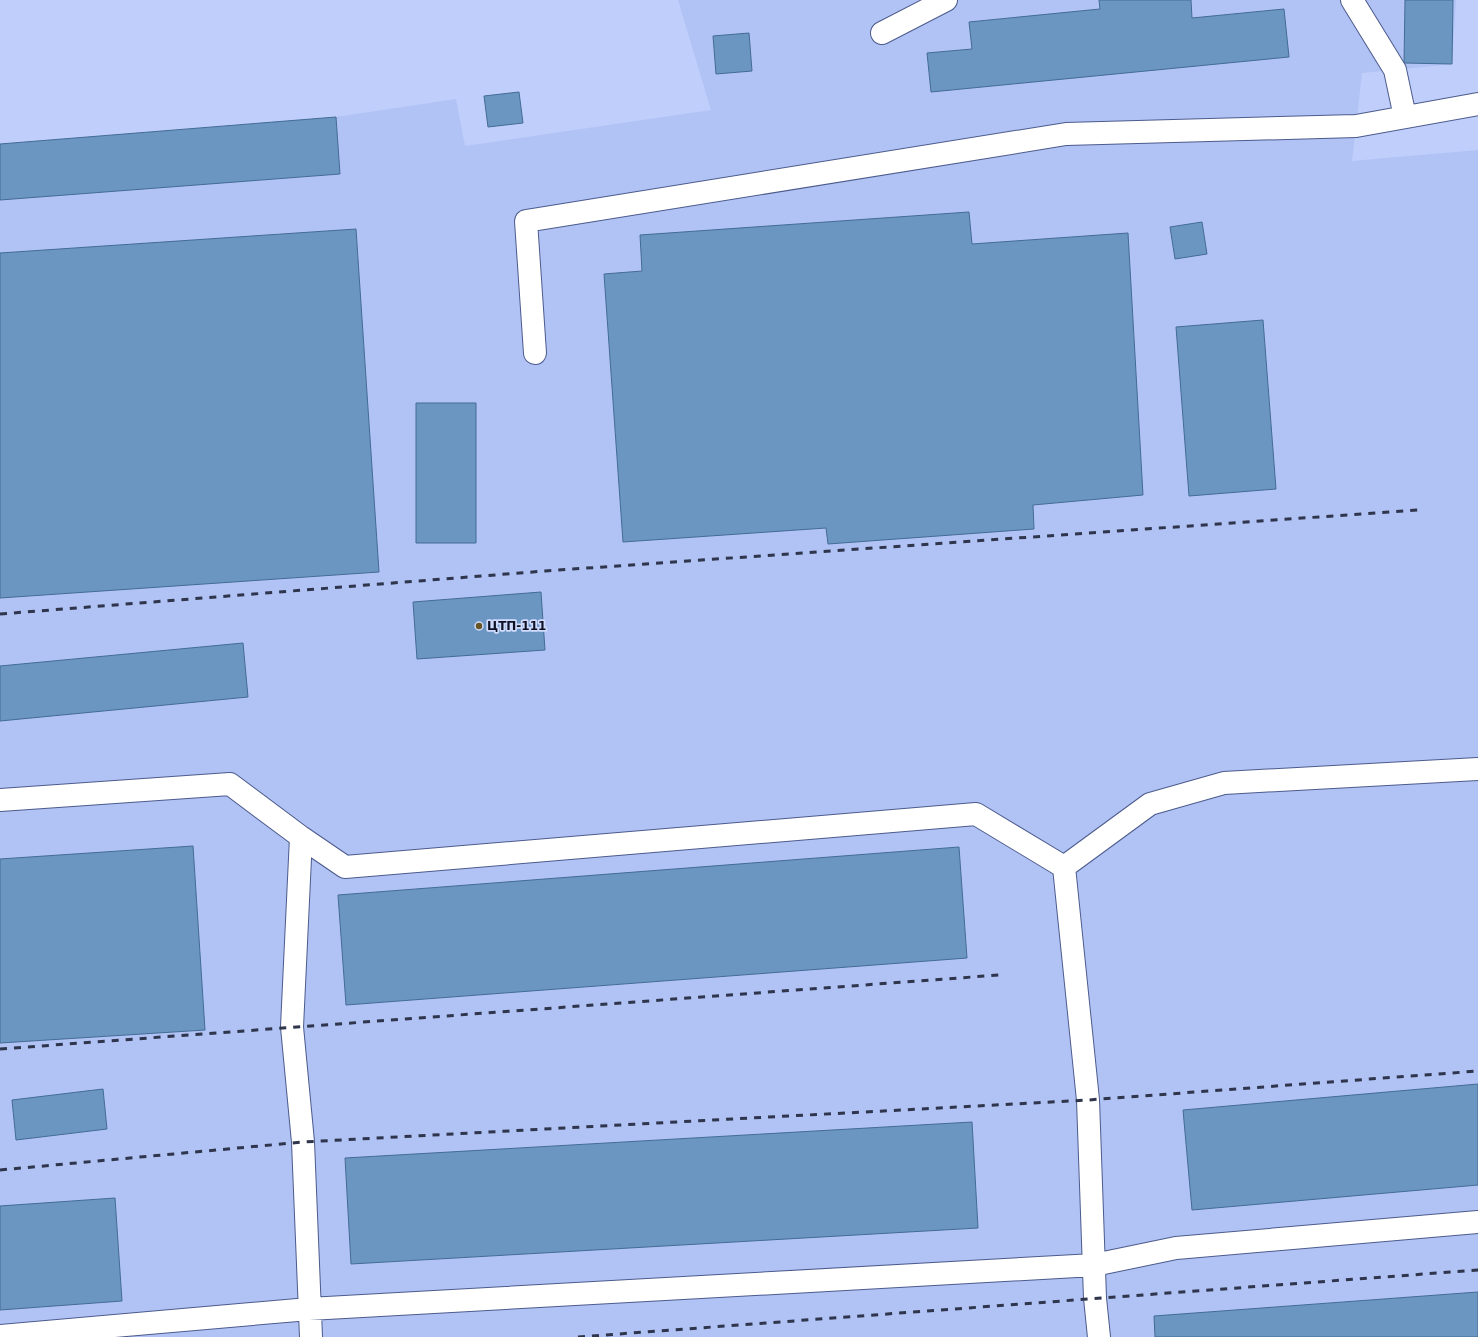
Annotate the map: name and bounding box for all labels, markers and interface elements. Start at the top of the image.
place label: ЦТП-111 [487,619,546,633]
marker: ЦТП-111 [474,621,484,631]

